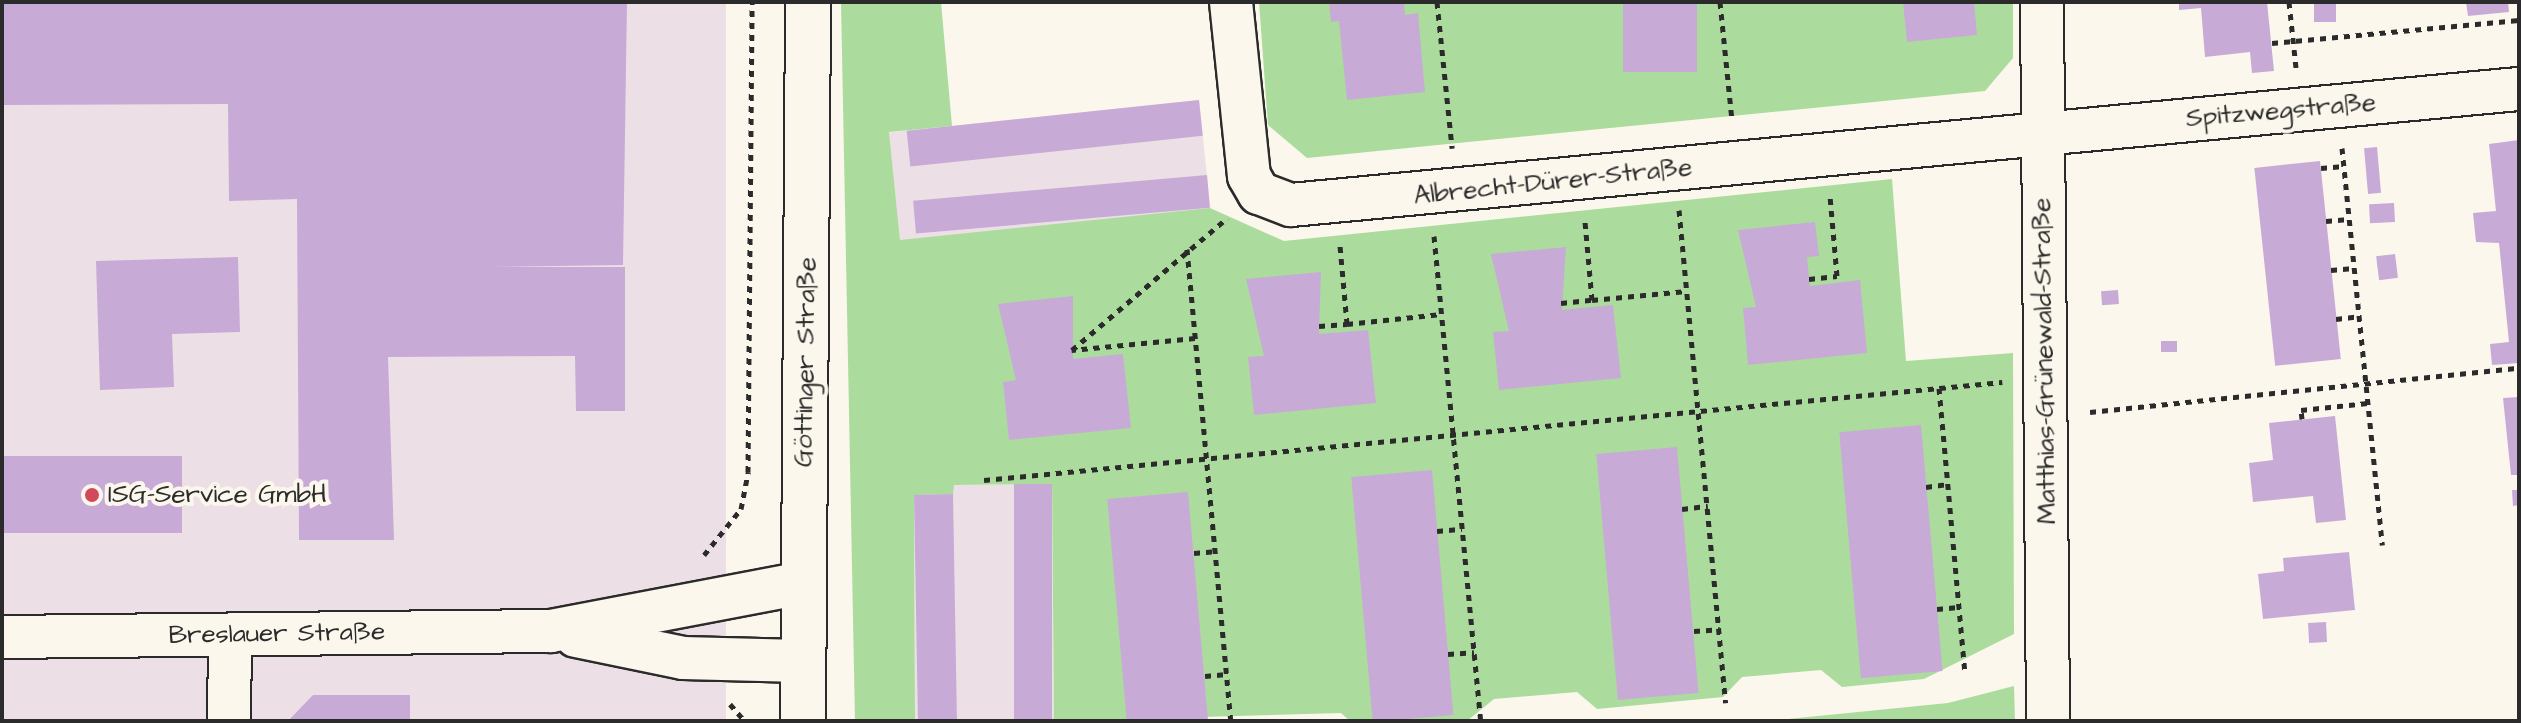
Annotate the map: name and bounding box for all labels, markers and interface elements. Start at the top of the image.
street label: Spitzwegstraße [2185,87,2377,135]
street label: Albrecht-Dürer-Straße [1412,152,1694,212]
street label: Matthias-Grünewald-Straße [2027,197,2063,525]
street label: Göttinger Straße [789,257,823,467]
place label: ISG-Service GmbH [108,479,327,511]
marker: ISG-Service GmbH [83,486,101,504]
street label: Breslauer Straße [168,617,386,651]

